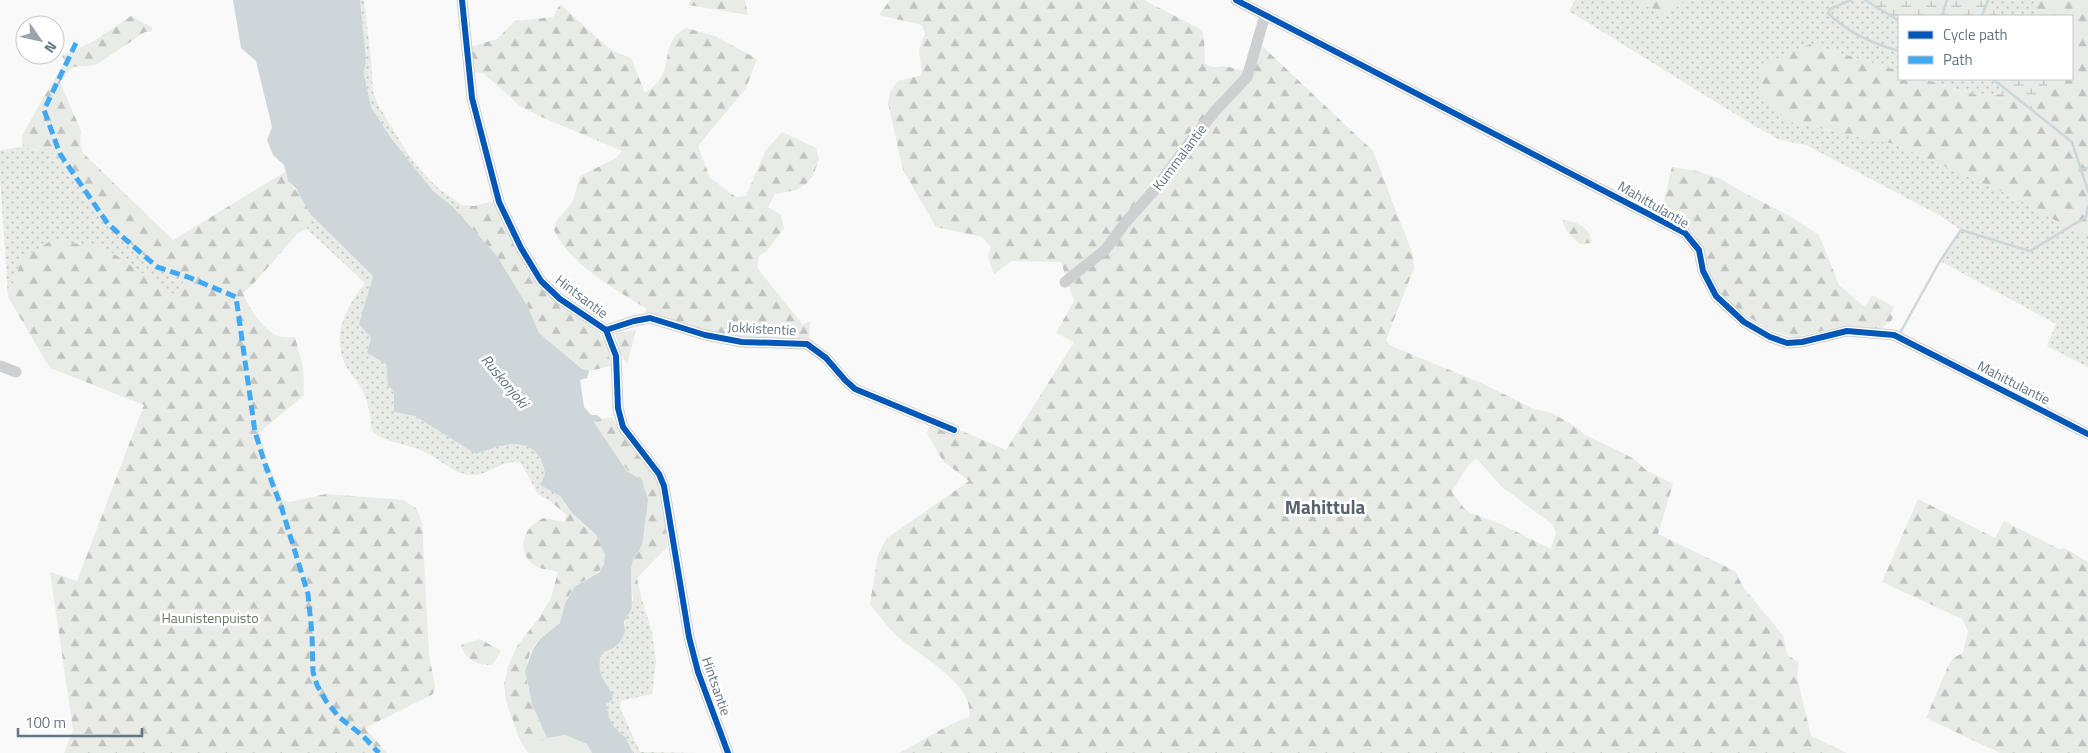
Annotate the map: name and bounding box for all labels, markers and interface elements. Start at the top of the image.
north arrow [15,15,65,65]
legend [1898,15,2073,80]
text: Cycle path [1943,23,2008,46]
text: N [40,38,63,57]
text: Path [1943,48,1973,71]
street label: Kummalantie [1147,119,1211,195]
street label: Mahittulantie [1614,175,1694,233]
street label: Hintsantie [551,269,613,323]
street label: Jokkistentie [727,316,797,340]
water label: Ruskonjoki [476,349,536,414]
street label: Mahittulantie [1974,355,2054,409]
district label: Mahittula [1285,492,1366,521]
park label: Haunistenpuisto [161,607,259,628]
street label: Hintsantie [697,654,737,718]
scale bar [18,706,141,738]
text: 100 m [25,711,66,734]

